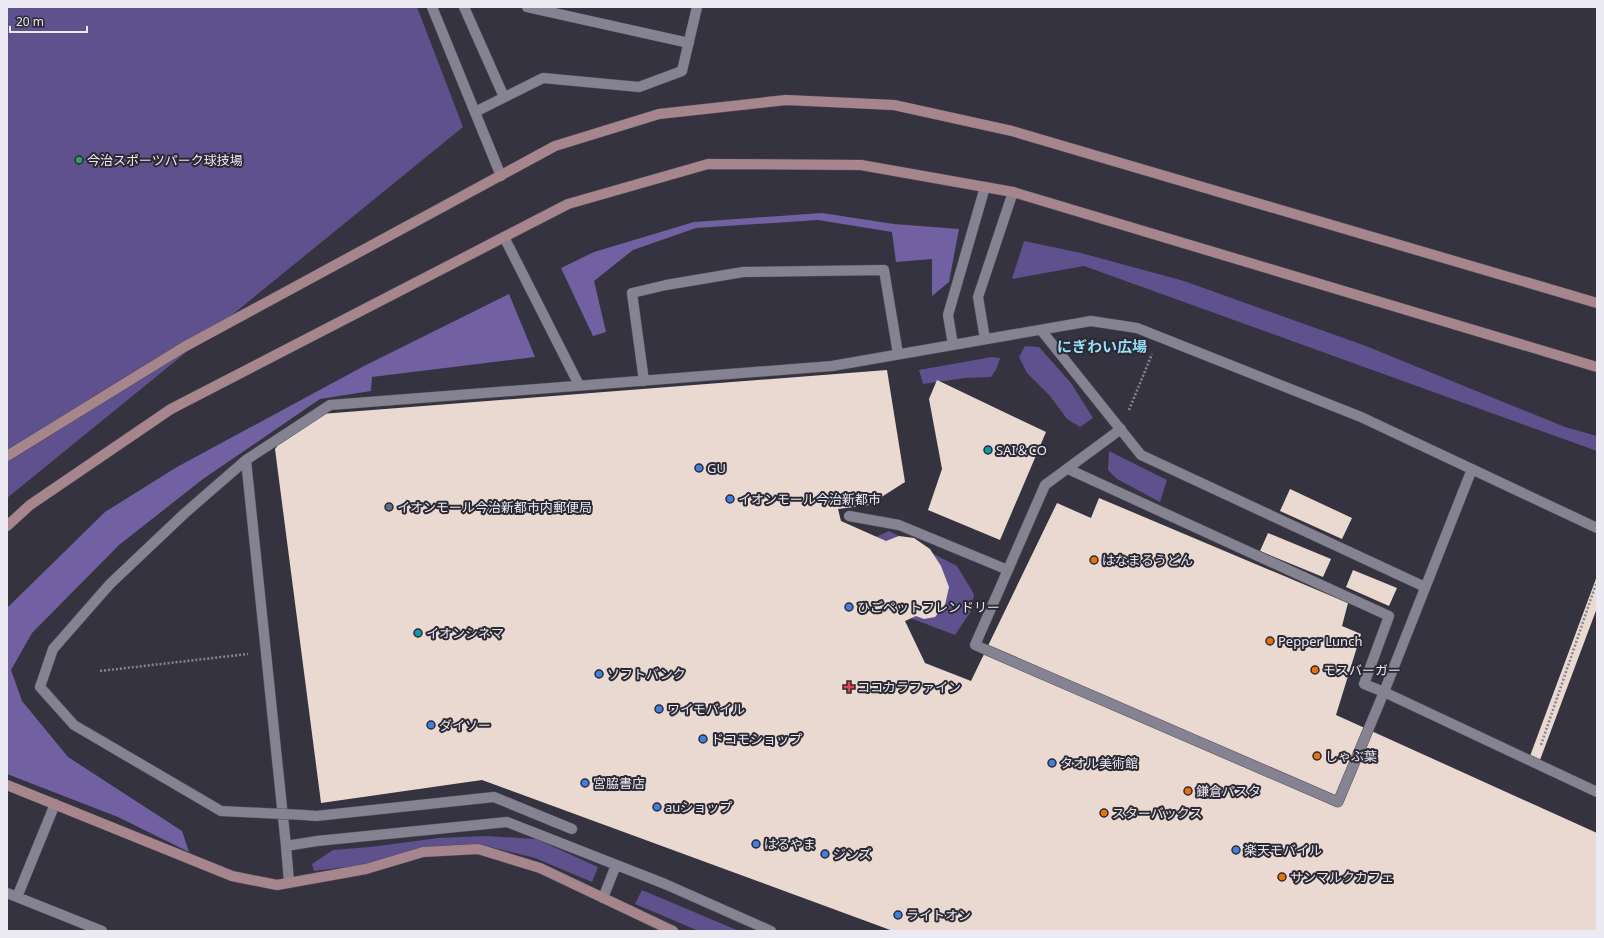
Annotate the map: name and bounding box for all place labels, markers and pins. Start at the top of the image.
place label: 今治スポーツパーク球技場 [87,151,243,169]
marker: 今治スポーツパーク球技場 [74,155,84,165]
place label: SAI＆CO [996,441,1047,459]
marker: SAI＆CO [983,445,993,455]
place label: GU [707,459,726,477]
marker: GU [694,463,704,473]
place label: イオンモール今治新都市 [738,490,881,508]
marker: イオンモール今治新都市 [725,494,735,504]
place label: イオンモール今治新都市内郵便局 [397,498,592,516]
marker: イオンモール今治新都市内郵便局 [384,502,394,512]
place label: はなまるうどん [1102,551,1193,569]
marker: はなまるうどん [1089,555,1099,565]
place label: ひごペットフレンドリー [857,598,1000,616]
marker: ひごペットフレンドリー [844,602,854,612]
place label: イオンシネマ [426,624,504,642]
marker: イオンシネマ [413,628,423,638]
place label: Pepper Lunch [1278,632,1362,650]
marker: Pepper Lunch [1265,636,1275,646]
place label: モスバーガー [1323,661,1401,679]
place label: ソフトバンク [607,665,686,683]
marker: モスバーガー [1310,665,1320,675]
marker: ソフトバンク [594,669,604,679]
place label: ココカラファイン [857,678,961,696]
marker: ココカラファイン [844,682,854,692]
place label: ワイモバイル [667,700,745,718]
marker: ワイモバイル [654,704,664,714]
place label: ダイソー [439,716,491,734]
marker: ダイソー [426,720,436,730]
place label: ドコモショップ [711,730,802,748]
marker: ドコモショップ [698,734,708,744]
place label: しゃぶ葉 [1325,747,1377,765]
marker: しゃぶ葉 [1312,751,1322,761]
place label: タオル美術館 [1060,754,1138,772]
marker: タオル美術館 [1047,758,1057,768]
place label: 宮脇書店 [593,774,645,792]
marker: 宮脇書店 [580,778,590,788]
place label: 鎌倉パスタ [1196,782,1261,800]
marker: 鎌倉パスタ [1183,786,1193,796]
place label: auショップ [665,798,732,816]
marker: auショップ [652,802,662,812]
place label: スターバックス [1112,804,1202,822]
marker: スターバックス [1099,808,1109,818]
place label: はるやま [764,835,816,853]
marker: はるやま [751,839,761,849]
place label: 楽天モバイル [1244,841,1322,859]
place label: ジンズ [833,845,872,863]
marker: 楽天モバイル [1231,845,1241,855]
marker: ジンズ [820,849,830,859]
place label: サンマルクカフェ [1290,868,1394,886]
marker: サンマルクカフェ [1277,872,1287,882]
place label: ライトオン [906,906,971,924]
marker: ライトオン [893,910,903,920]

